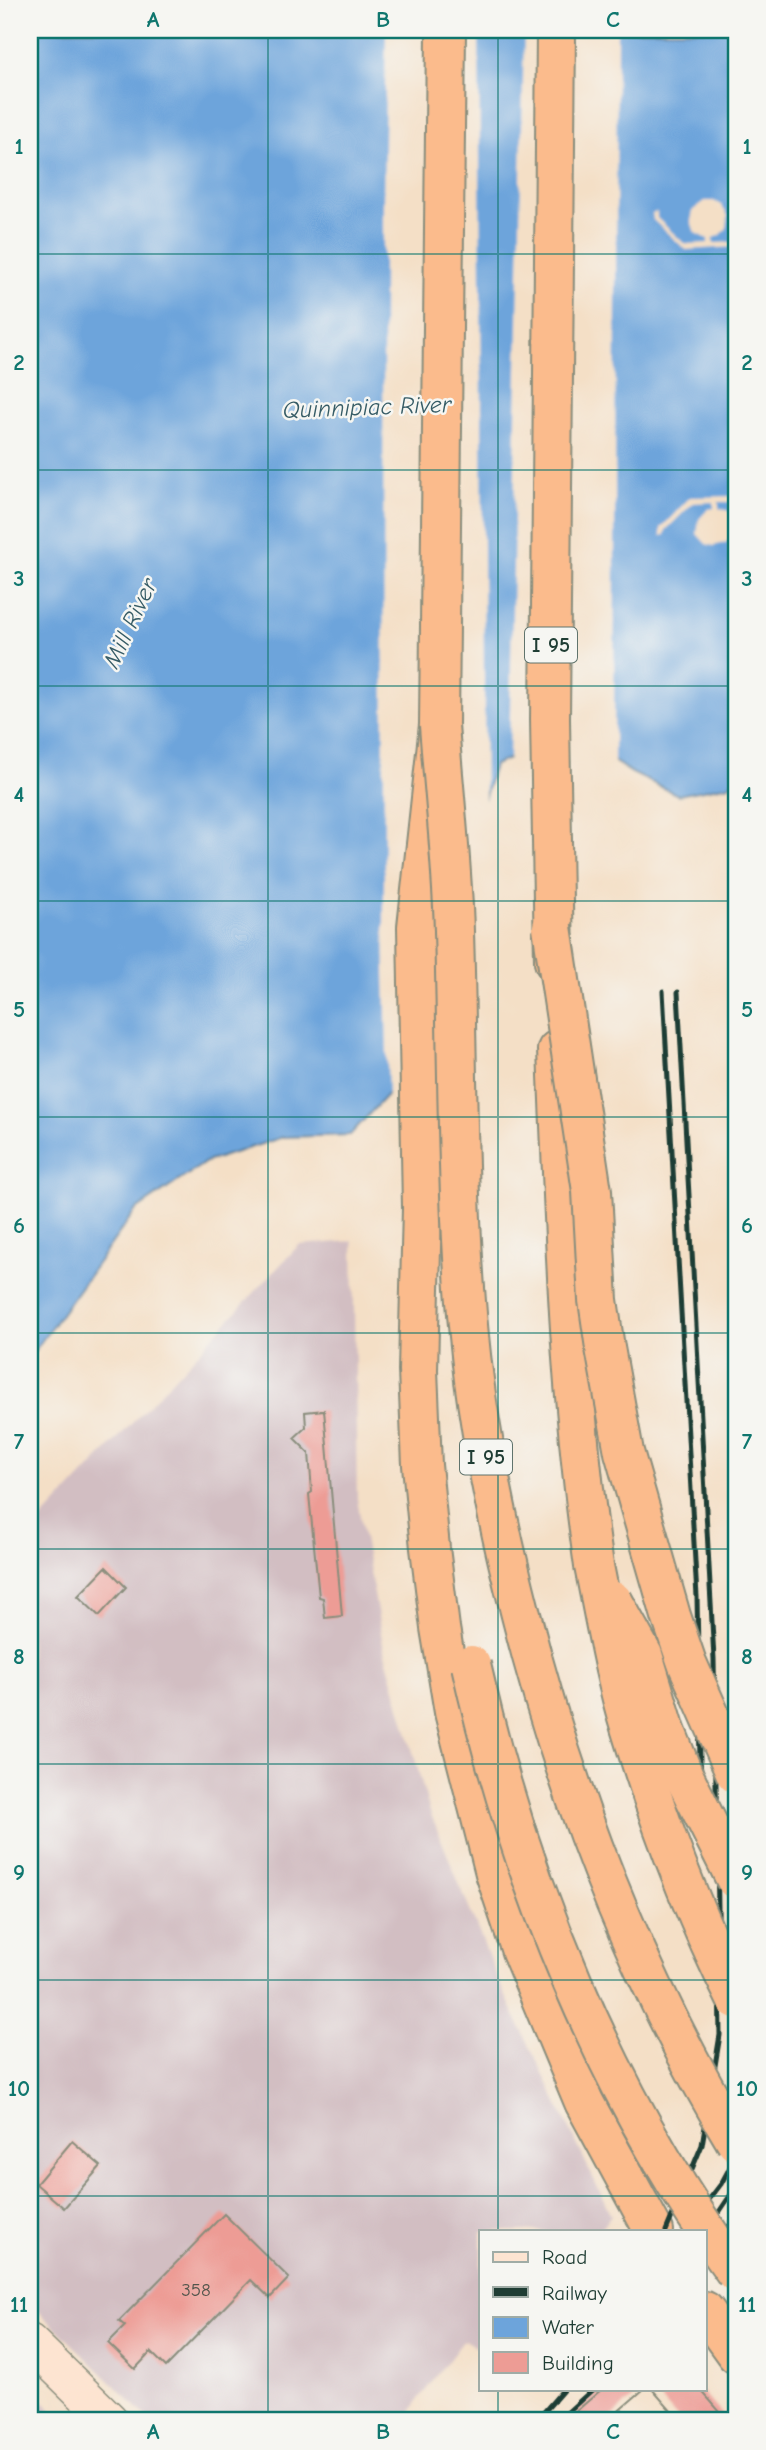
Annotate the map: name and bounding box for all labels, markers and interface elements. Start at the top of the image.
text: A [147,6,160,33]
text: B [376,6,390,33]
text: C [606,6,620,33]
text: 1 [14,133,24,160]
text: 1 [742,133,752,160]
text: 2 [13,349,25,376]
text: 2 [741,349,753,376]
water label: Quinnipiac River [282,390,453,424]
text: 3 [13,565,25,592]
text: 3 [741,565,753,592]
water label: Mill River [97,572,163,673]
road number: I 95 [525,628,577,662]
text: 4 [14,781,25,808]
text: 4 [742,781,753,808]
text: 5 [13,996,25,1023]
text: 5 [741,996,753,1023]
text: 6 [13,1212,25,1239]
text: 6 [741,1212,753,1239]
text: 7 [14,1428,25,1455]
text: 7 [742,1428,753,1455]
road number: I 95 [460,1440,512,1474]
text: 8 [13,1643,25,1670]
text: 8 [741,1643,753,1670]
text: 9 [13,1859,25,1886]
text: 9 [741,1859,753,1886]
text: 10 [8,2075,30,2102]
text: 10 [736,2075,758,2102]
legend [479,2230,706,2390]
text: Road [542,2245,587,2269]
house number: 358 [181,2279,211,2301]
text: Railway [542,2281,607,2305]
text: 11 [10,2291,28,2318]
text: 11 [738,2291,756,2318]
text: Water [542,2315,595,2339]
text: Building [542,2351,614,2375]
text: A [147,2418,160,2445]
text: B [376,2418,390,2445]
text: C [606,2418,620,2445]

